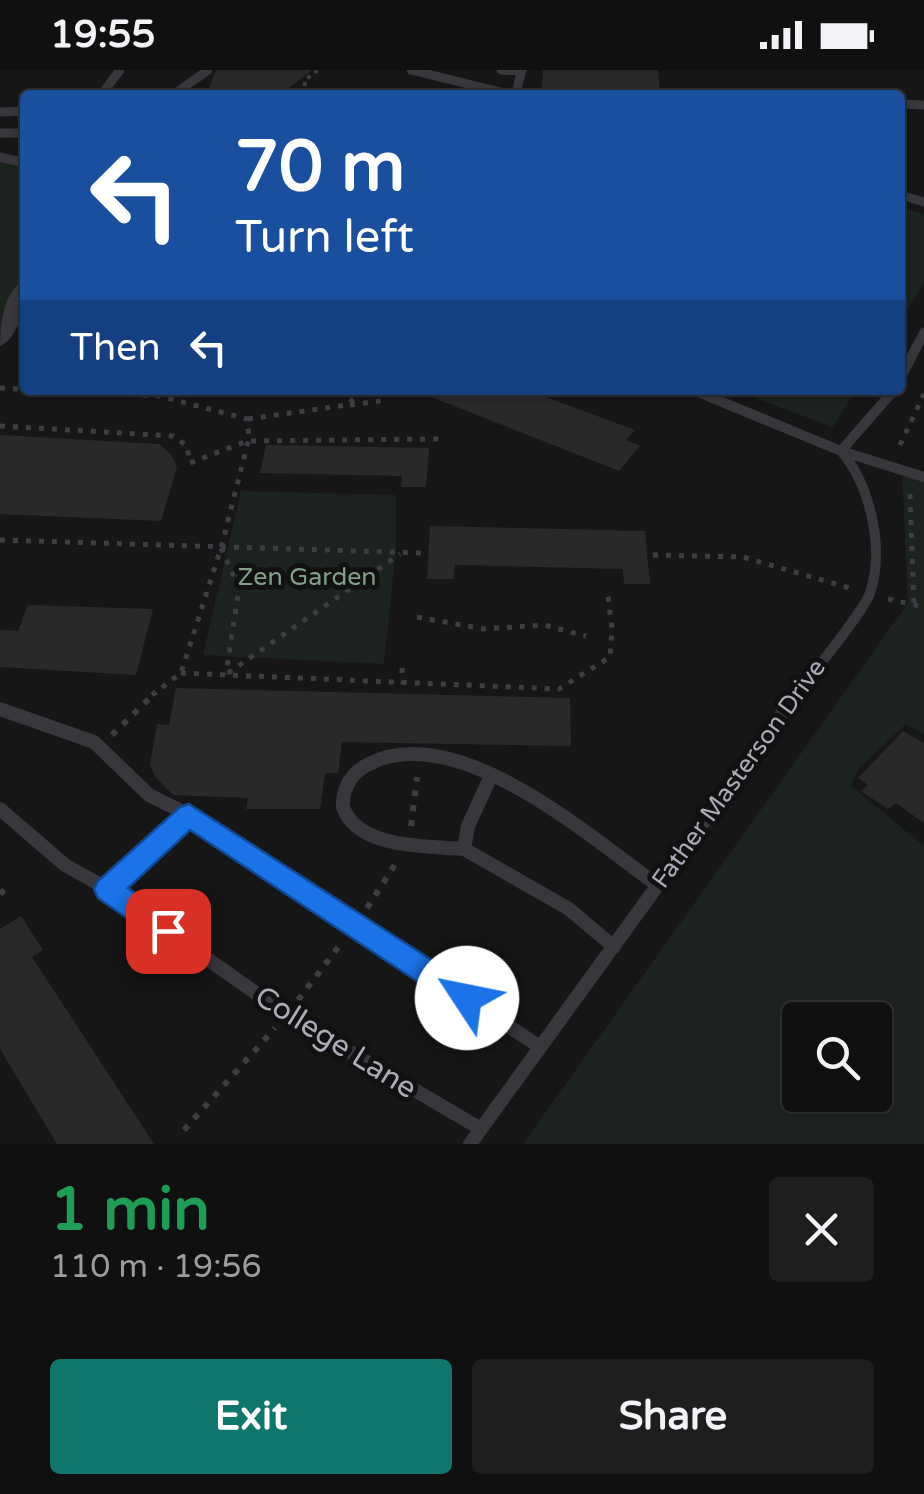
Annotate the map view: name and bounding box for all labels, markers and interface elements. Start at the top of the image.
text: 19:55 [50,12,155,58]
text: 70 m [235,126,405,210]
icon: left [70,130,200,260]
text: Turn left [235,211,414,265]
icon: left [181,320,236,375]
text: Then [70,325,161,371]
park label: Zen Garden [237,562,377,592]
street label: Father Masterson Drive [646,653,832,894]
pin [126,889,211,974]
icon: arrive [141,904,196,959]
position arrow [415,946,519,1050]
street label: College Lane [248,978,423,1107]
map controls [782,1002,892,1112]
button: search [782,1002,892,1112]
text: 1 min [50,1174,210,1246]
button: close [769,1177,874,1282]
text: 110 m · 19:56 [50,1248,262,1286]
button: Exit [50,1359,452,1474]
button: Share [472,1359,874,1474]

